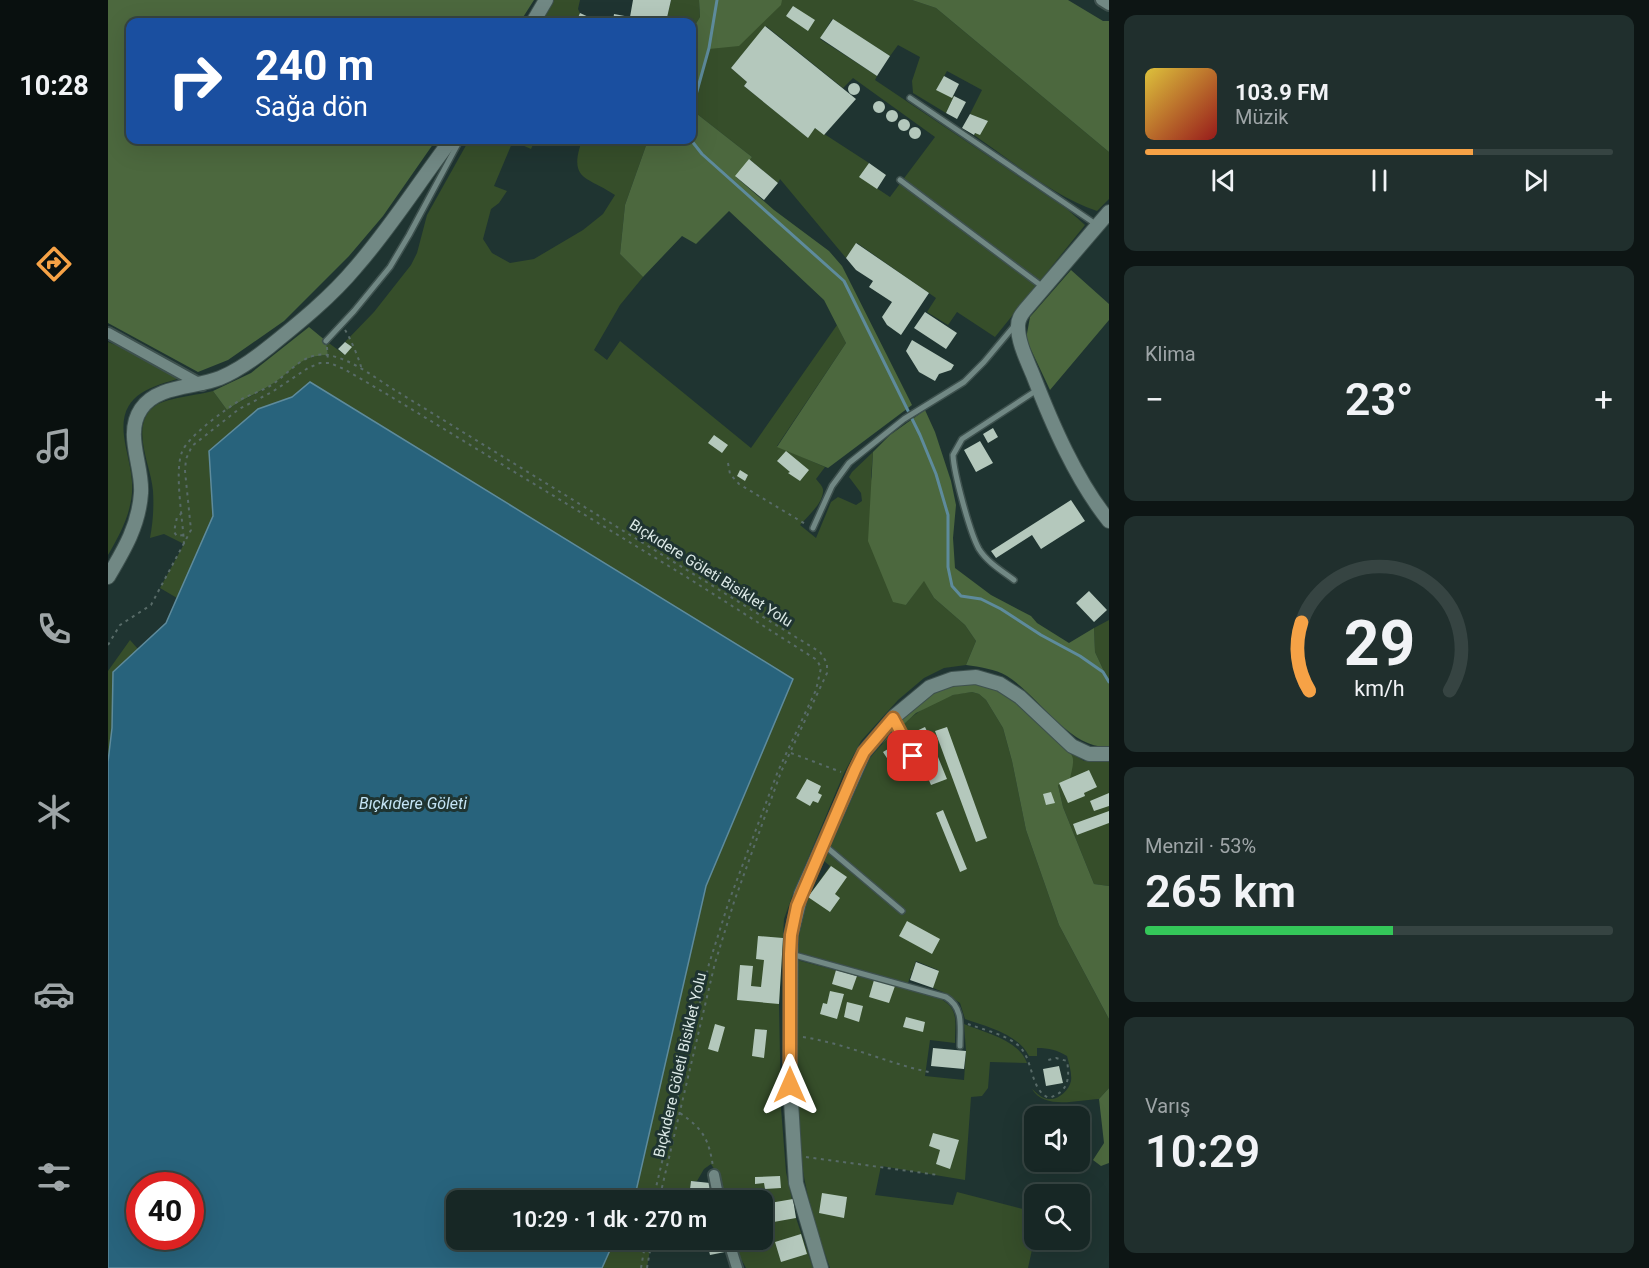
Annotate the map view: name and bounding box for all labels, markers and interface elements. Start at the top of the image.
text: 240 m [255,41,374,90]
icon: right [156,42,234,120]
text: 10:28 [19,70,89,102]
text: 103.9 FM [1235,80,1329,105]
text: Sağa dön [255,91,368,123]
text: Müzik [1235,105,1288,129]
icon: previous [1207,164,1240,197]
icon: pause [1363,164,1396,197]
icon: next [1519,164,1552,197]
icon: directions [33,243,75,285]
text: Klima [1145,342,1196,366]
text: 23° [1345,373,1413,426]
text: − [1145,380,1164,419]
text: + [1594,380,1613,419]
icon: music [33,425,75,467]
street label: Bıçkıdere Göleti Bisiklet Yolu [626,515,796,631]
text: 29 [1343,607,1415,680]
icon: phone [33,608,75,650]
text: km/h [1354,676,1404,701]
pin [887,730,938,781]
icon: arrive [896,739,929,772]
icon: climate [33,791,75,833]
water label: Bıçkıdere Göleti [359,794,467,813]
text: Menzil · 53% [1145,834,1256,858]
text: 265 km [1145,865,1296,918]
street label: Bıçkıdere Göleti Bisiklet Yolu [650,971,710,1159]
icon: car [33,973,75,1015]
position arrow [758,1053,822,1117]
text: Varış [1145,1094,1190,1118]
map controls [1024,1106,1090,1250]
button: sound [1024,1106,1090,1172]
text: 10:29 [1145,1125,1260,1178]
icon: filters [33,1156,75,1198]
speed limit sign: 40 [126,1172,204,1250]
button: search [1024,1184,1090,1250]
text: 10:29 · 1 dk · 270 m [512,1207,707,1232]

